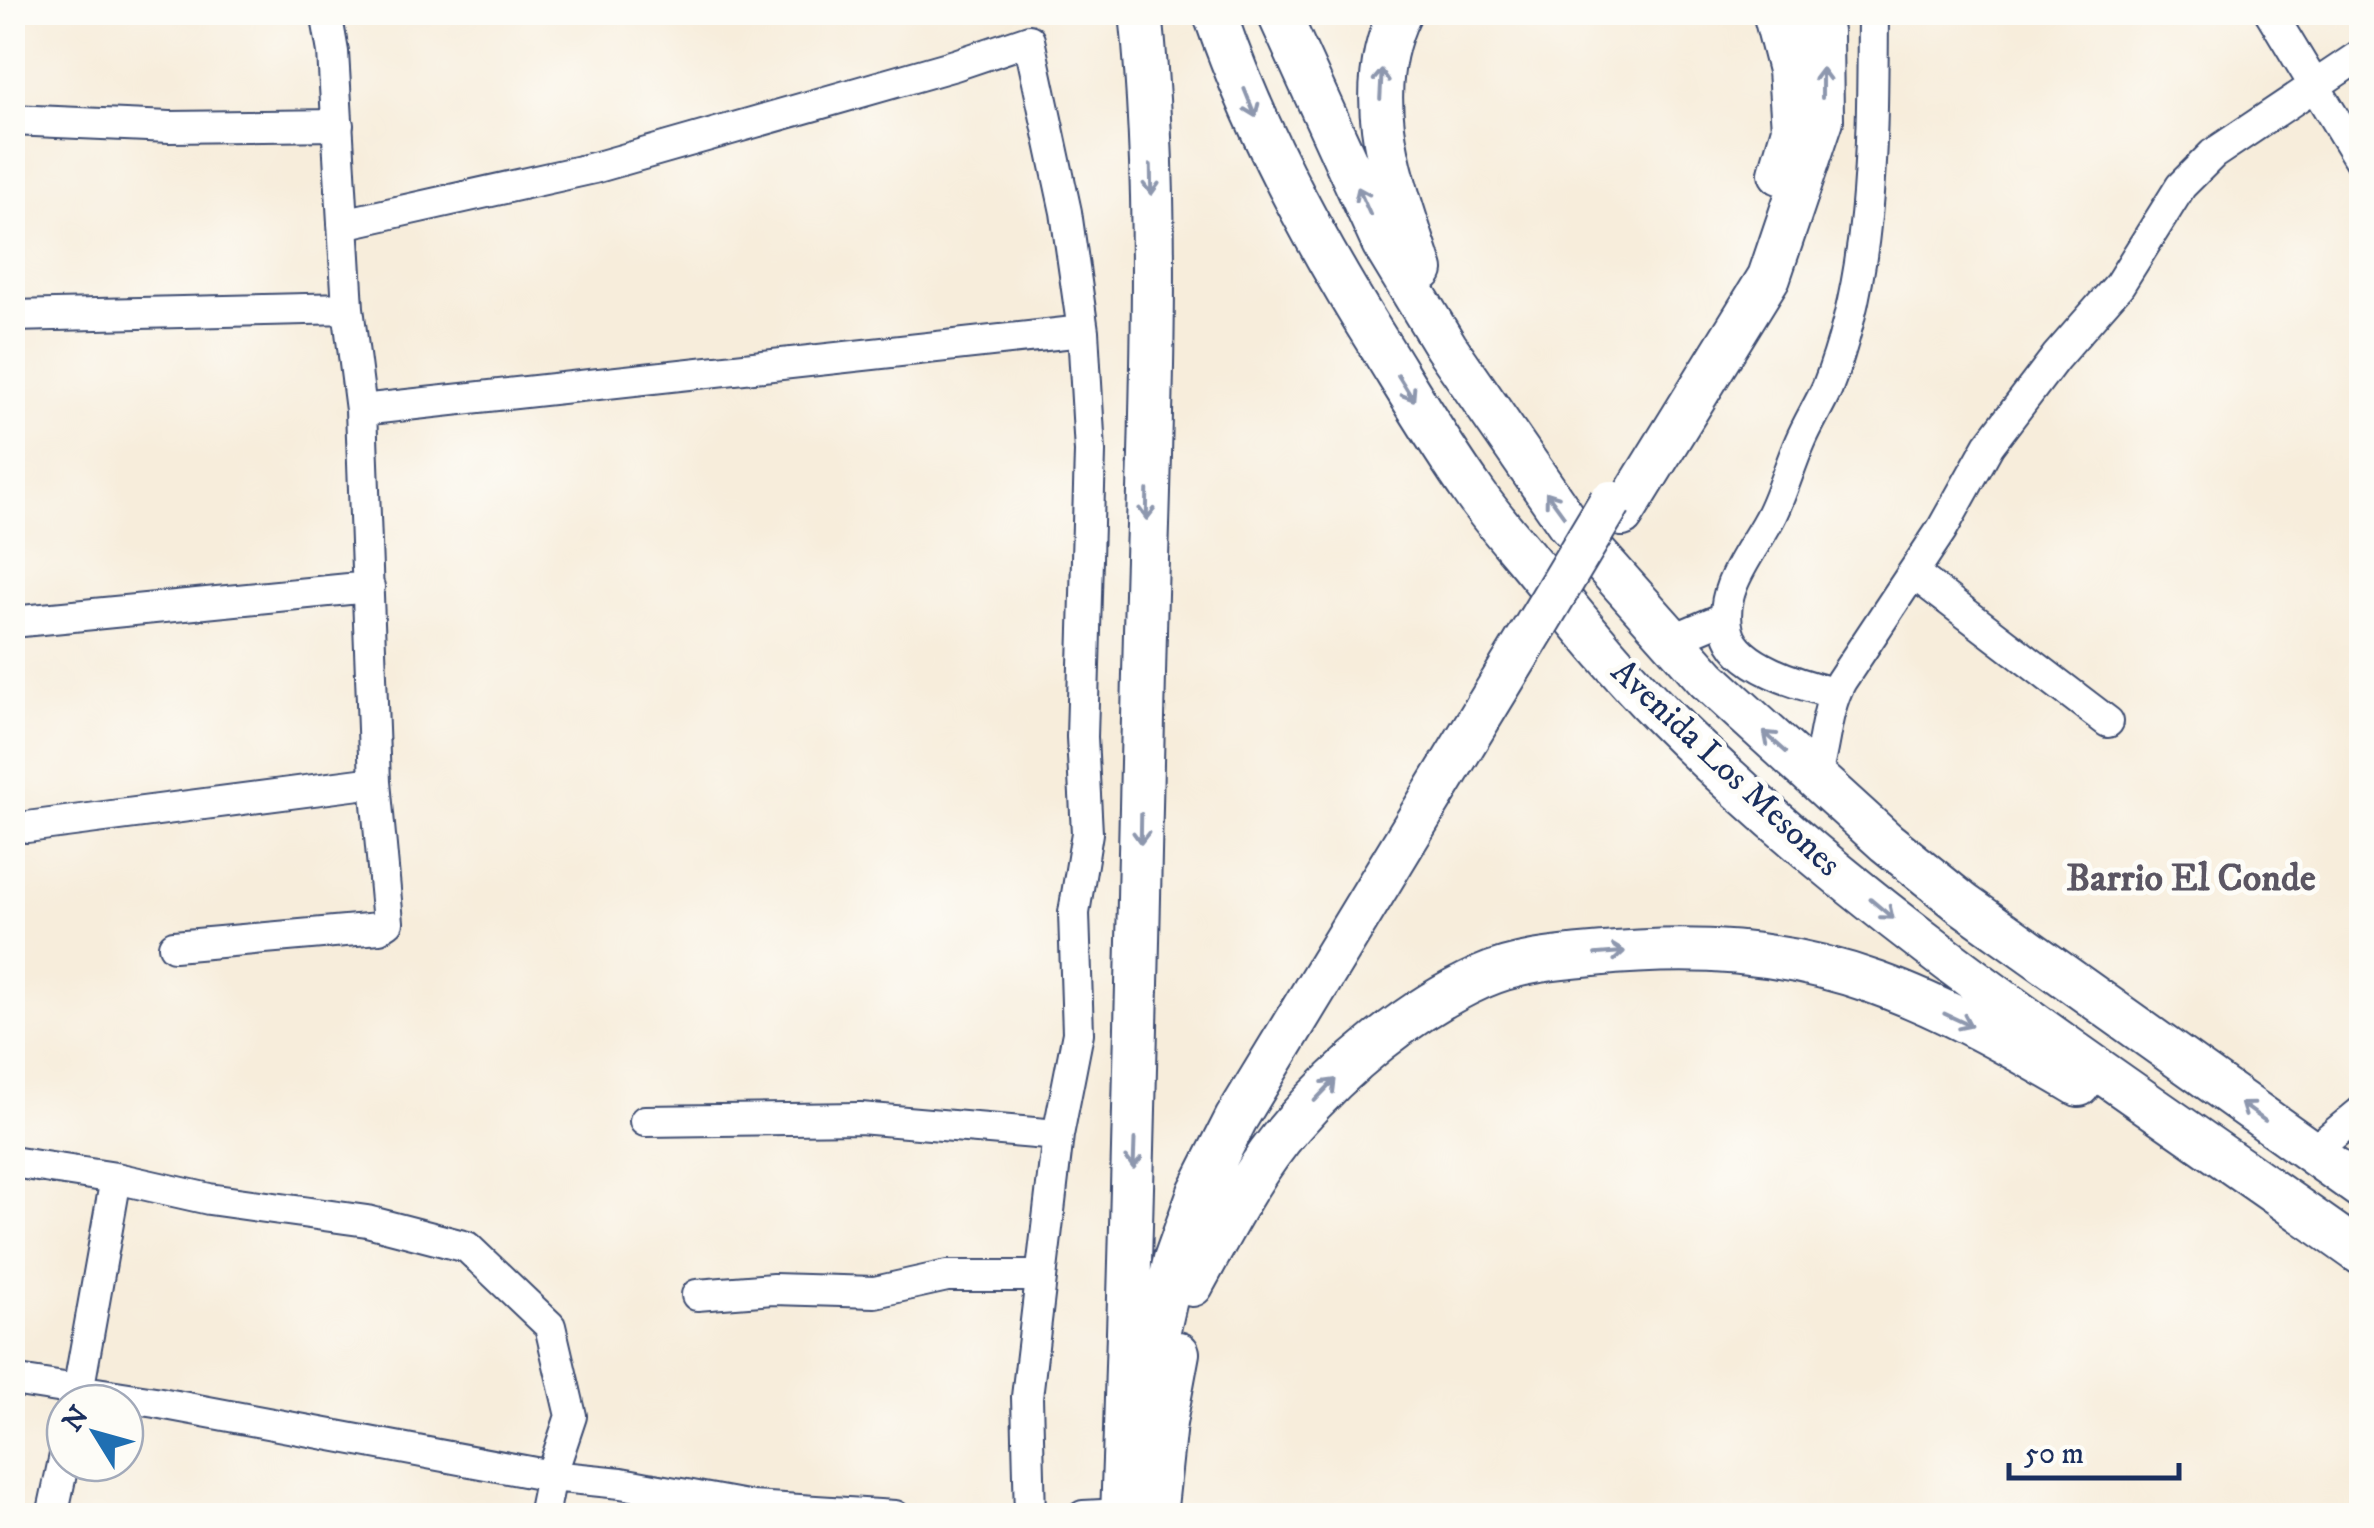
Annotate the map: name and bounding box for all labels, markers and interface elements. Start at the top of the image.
one-way arrow [1372,68,1391,101]
one-way arrow [1812,68,1832,100]
one-way arrow [1243,87,1261,118]
one-way arrow [1141,163,1160,195]
one-way arrow [1354,186,1372,217]
one-way arrow [1396,373,1417,401]
one-way arrow [1138,488,1157,520]
one-way arrow [1544,491,1565,518]
street label: Avenida Los Mesones [1601,650,1850,887]
one-way arrow [1763,731,1788,754]
one-way arrow [1131,813,1150,845]
district label: Barrio El Conde [2066,855,2316,903]
one-way arrow [1869,898,1895,920]
one-way arrow [1594,944,1626,963]
one-way arrow [1942,1012,1972,1031]
one-way arrow [1313,1079,1337,1103]
one-way arrow [2240,1102,2267,1123]
one-way arrow [1124,1138,1143,1170]
north arrow [45,1383,145,1483]
text: N [55,1399,97,1439]
scale bar [2009,1418,2179,1480]
text: 50 m [2024,1436,2084,1473]

